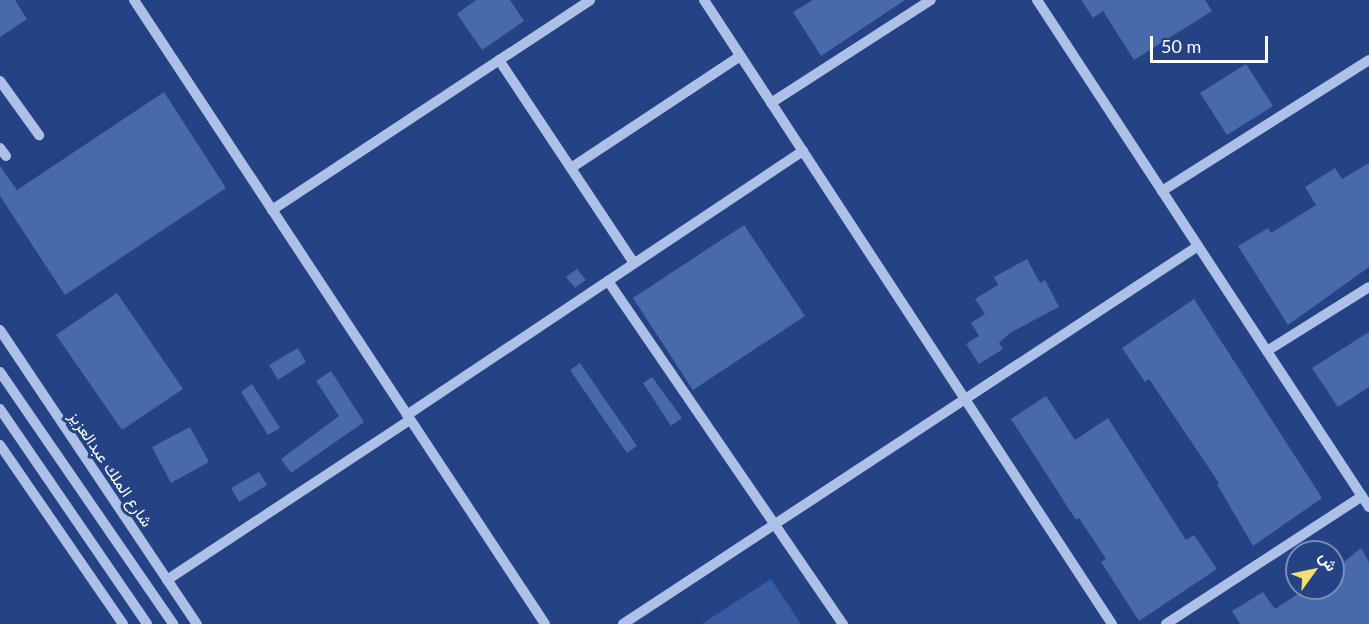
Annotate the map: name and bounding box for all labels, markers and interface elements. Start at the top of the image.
scale bar [1153,24,1272,62]
text: 50 m [1161,35,1201,57]
street label: شارع الملك عبدالعزيز [65,408,157,530]
north arrow [1285,540,1345,600]
text: ش [1316,548,1342,574]

